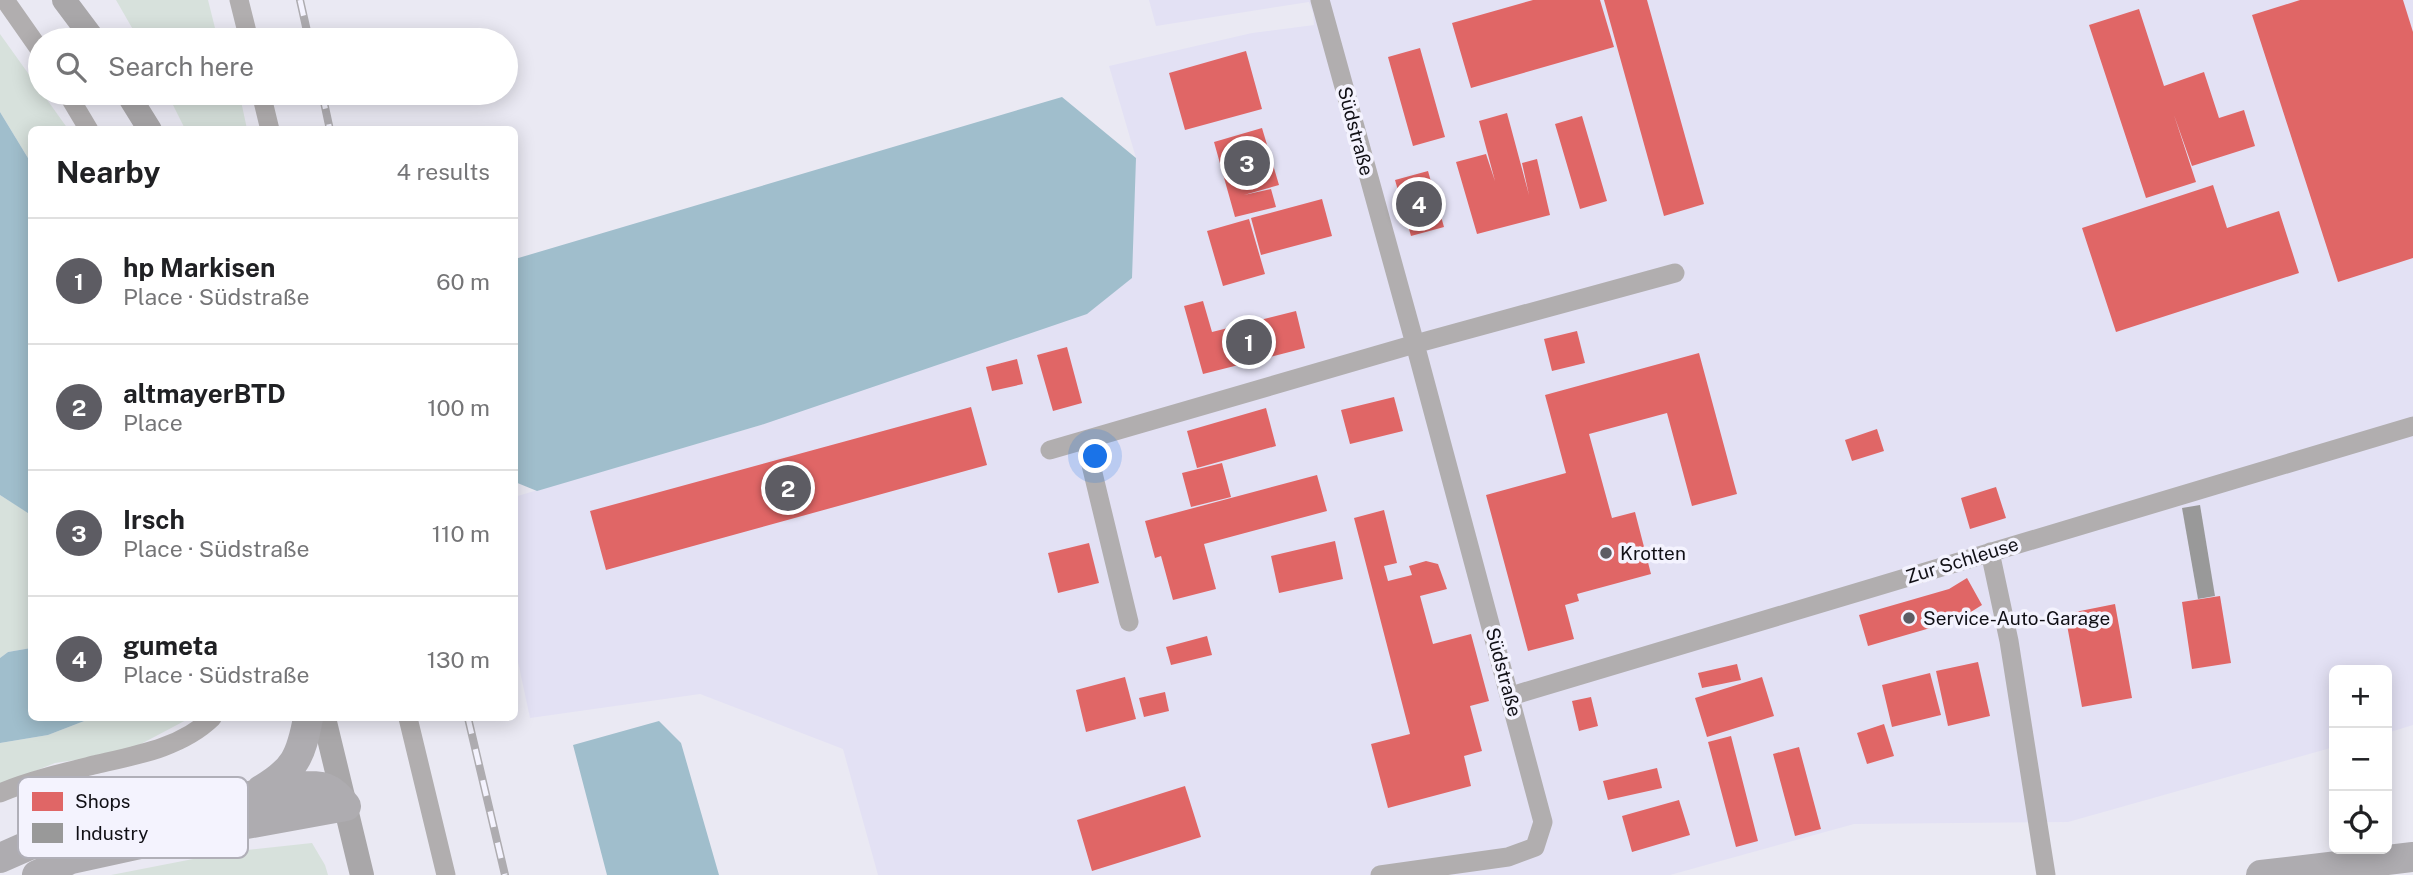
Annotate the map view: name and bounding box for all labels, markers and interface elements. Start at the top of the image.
search box [28,28,518,105]
icon: search [52,48,90,86]
text: Search here [108,51,254,82]
street label: Südstraße [1334,84,1378,178]
pin: 3 [1224,137,1270,189]
text: Nearby [56,154,160,190]
text: 4 results [396,158,490,185]
pin: 4 [1396,178,1442,230]
text: hp Markisen [123,252,275,283]
text: 1 [74,268,84,295]
text: 60 m [436,268,490,295]
text: Place · Südstraße [123,283,310,310]
pin: 1 [1226,316,1272,368]
text: altmayerBTD [123,378,286,409]
text: 2 [72,394,86,421]
text: 100 m [427,394,490,421]
text: Place [123,409,183,436]
your location [1078,439,1112,473]
pin: 2 [765,462,811,514]
text: Irsch [123,504,185,535]
text: 3 [71,520,87,547]
text: 110 m [432,520,490,547]
street label: Zur Schleuse [1903,532,2021,588]
text: Place · Südstraße [123,535,310,562]
place label: Krotten [1620,542,1686,564]
marker: Krotten [1598,545,1614,561]
place label: Service-Auto-Garage [1923,607,2110,629]
marker: Service-Auto-Garage [1901,610,1917,626]
street label: Südstraße [1482,625,1526,719]
text: gumeta [123,630,218,661]
text: 4 [71,646,87,673]
text: 130 m [427,646,490,673]
text: Place · Südstraße [123,661,310,688]
map controls [2329,665,2392,854]
button: + [2329,665,2392,728]
button: − [2329,728,2392,791]
legend [18,777,248,858]
text: Shops [75,790,130,812]
button: locate [2329,791,2392,854]
text: Industry [75,822,148,844]

